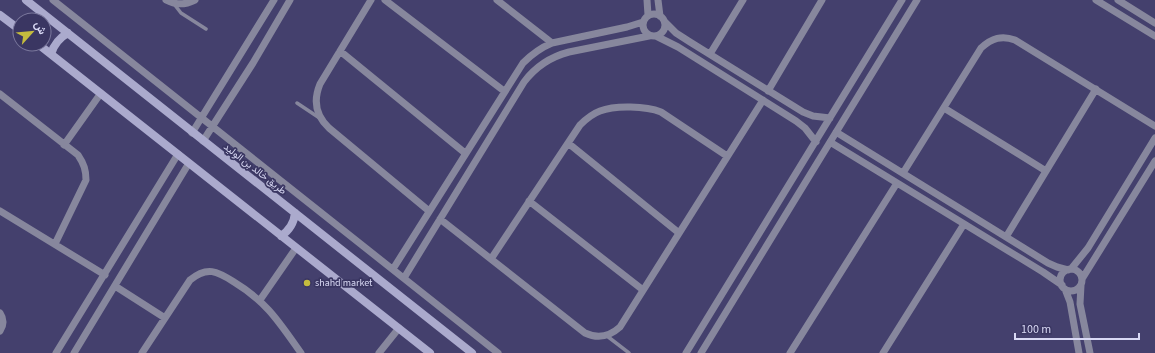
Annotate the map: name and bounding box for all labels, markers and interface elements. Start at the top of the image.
north arrow [12,12,52,52]
text: ش [31,18,50,37]
street label: طريق خالد بن الوليد [221,140,290,198]
place label: shahd market [315,276,373,290]
marker: shahd market [302,278,312,288]
scale bar [1015,315,1139,341]
text: 100 m [1021,321,1051,338]

